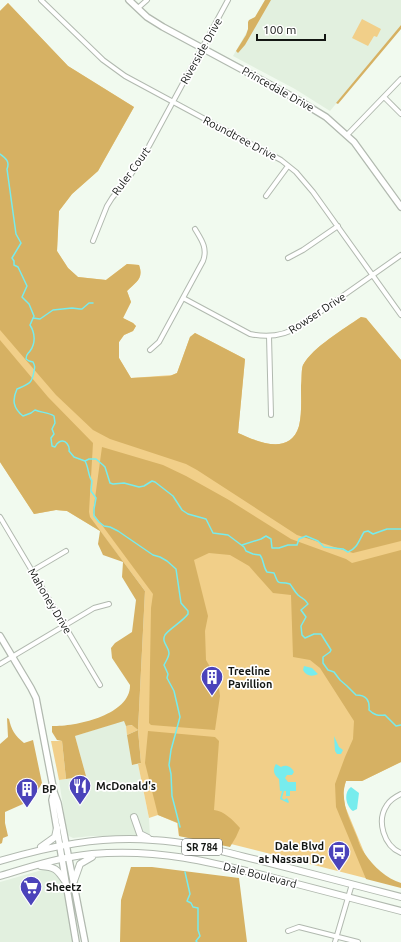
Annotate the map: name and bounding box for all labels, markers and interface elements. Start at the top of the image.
street label: Riverside Drive [178,16,224,86]
scale bar [257,16,325,42]
text: 100 m [263,23,296,36]
street label: Princedale Drive [240,64,316,114]
street label: Roundtree Drive [201,114,279,162]
street label: Ruler Court [109,144,153,197]
street label: Rowser Drive [286,290,348,336]
street label: Mahoney Drive [26,566,74,636]
building icon: Treeline Pavillion [199,664,225,697]
place label: Treeline Pavillion [228,665,272,690]
restaurant icon: McDonald's [67,773,93,806]
building icon: BP [14,776,40,809]
place label: McDonald's [96,780,156,792]
place label: BP [42,783,56,795]
road number: SR 784 [182,839,222,855]
bus stop icon: Dale Blvd at Nassau Dr [326,839,352,872]
place label: Dale Blvd at Nassau Dr [259,840,324,865]
street label: Dale Boulevard [222,860,298,890]
supermarket icon: Sheetz [18,874,44,907]
place label: Sheetz [46,881,82,893]

